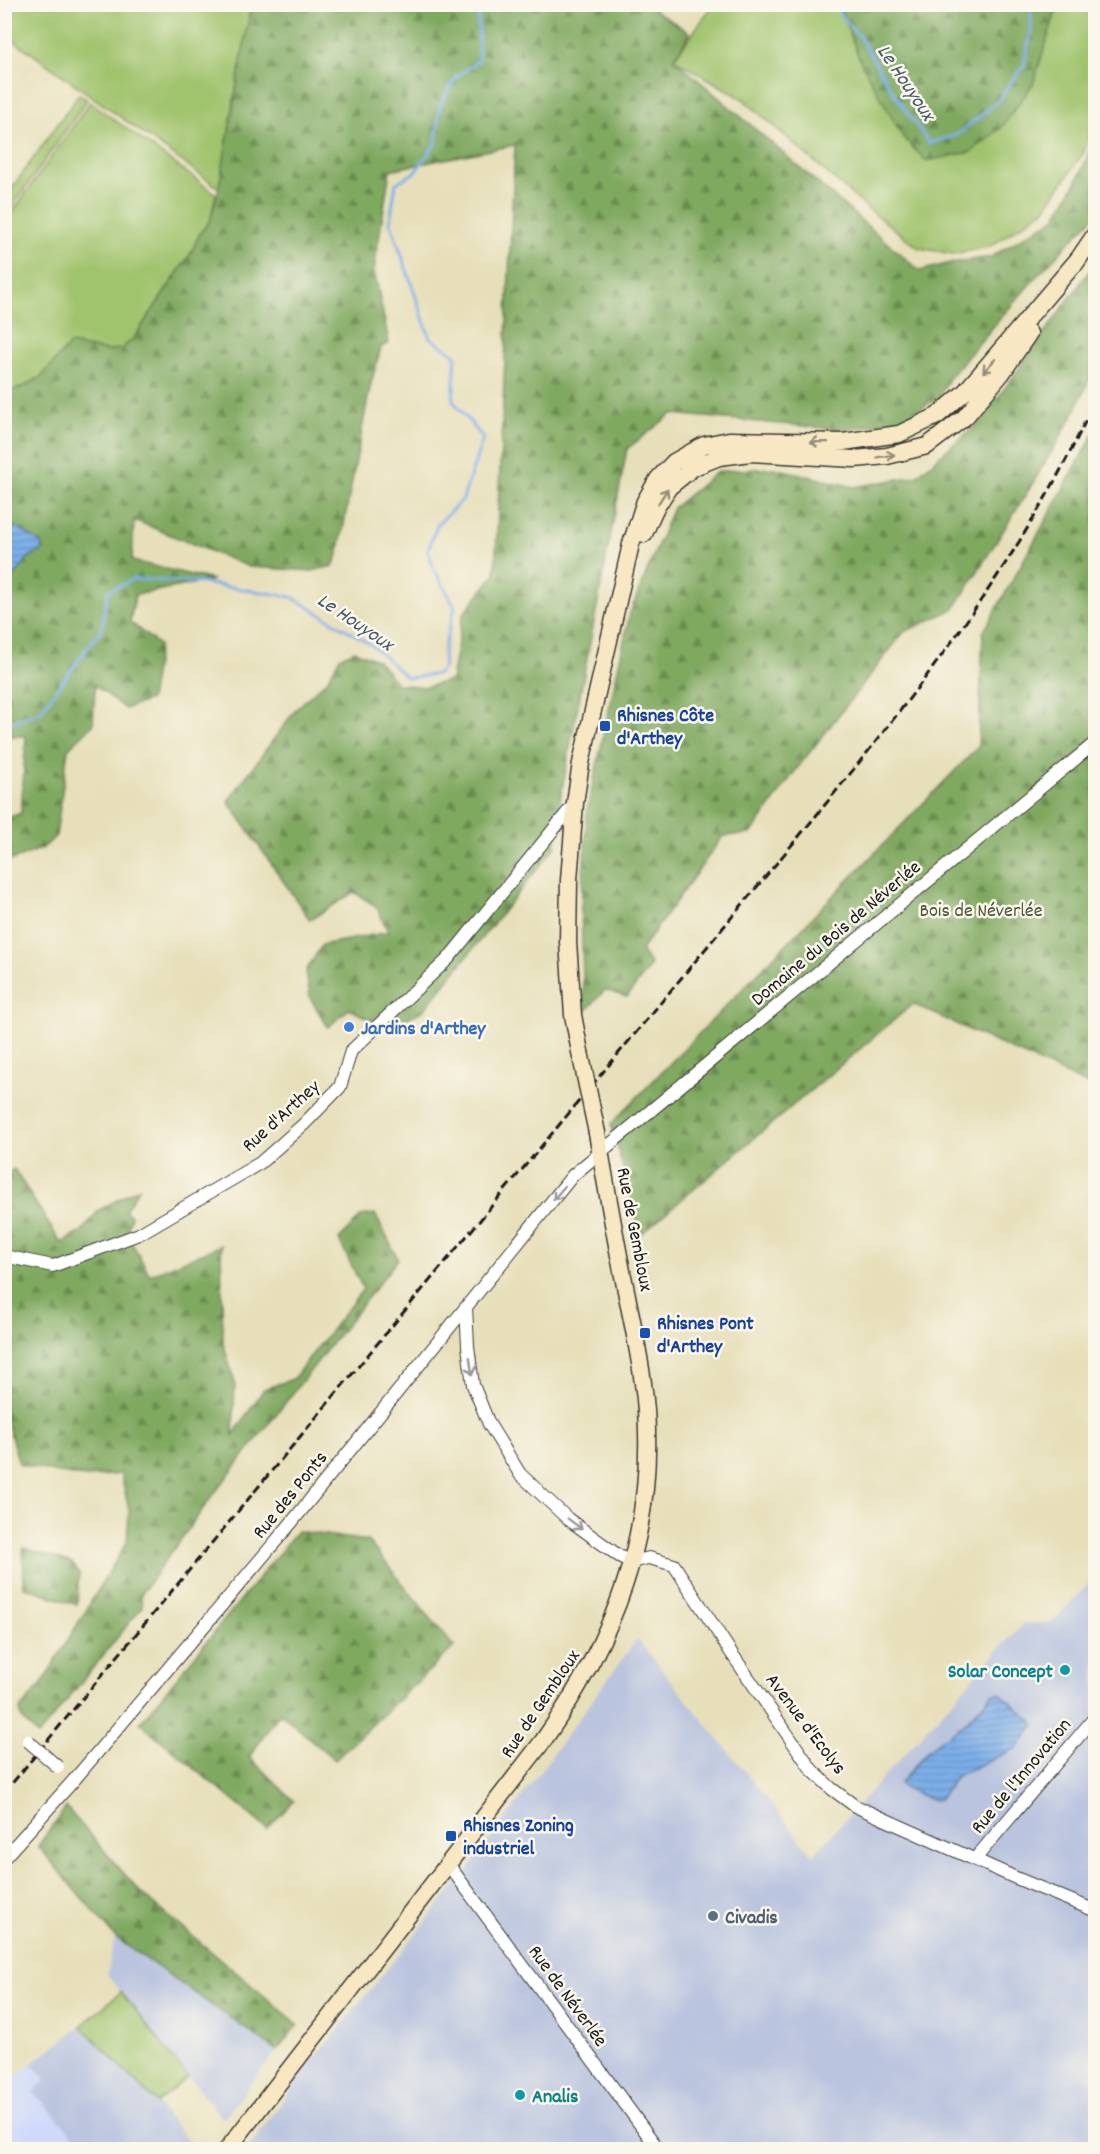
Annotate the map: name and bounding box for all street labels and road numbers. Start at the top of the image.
street label: Domaine du Bois de Néverlée [746,855,928,1014]
street label: Rue d'Arthey [237,1074,328,1160]
street label: Rue de Gembloux [607,1165,659,1294]
street label: Rue des Ponts [247,1446,336,1546]
street label: Rue de Gembloux [495,1644,589,1765]
street label: Avenue d'Ecolys [757,1668,852,1781]
street label: Rue de l'Innovation [965,1713,1079,1841]
street label: Rue de Néverlée [520,1940,613,2054]

